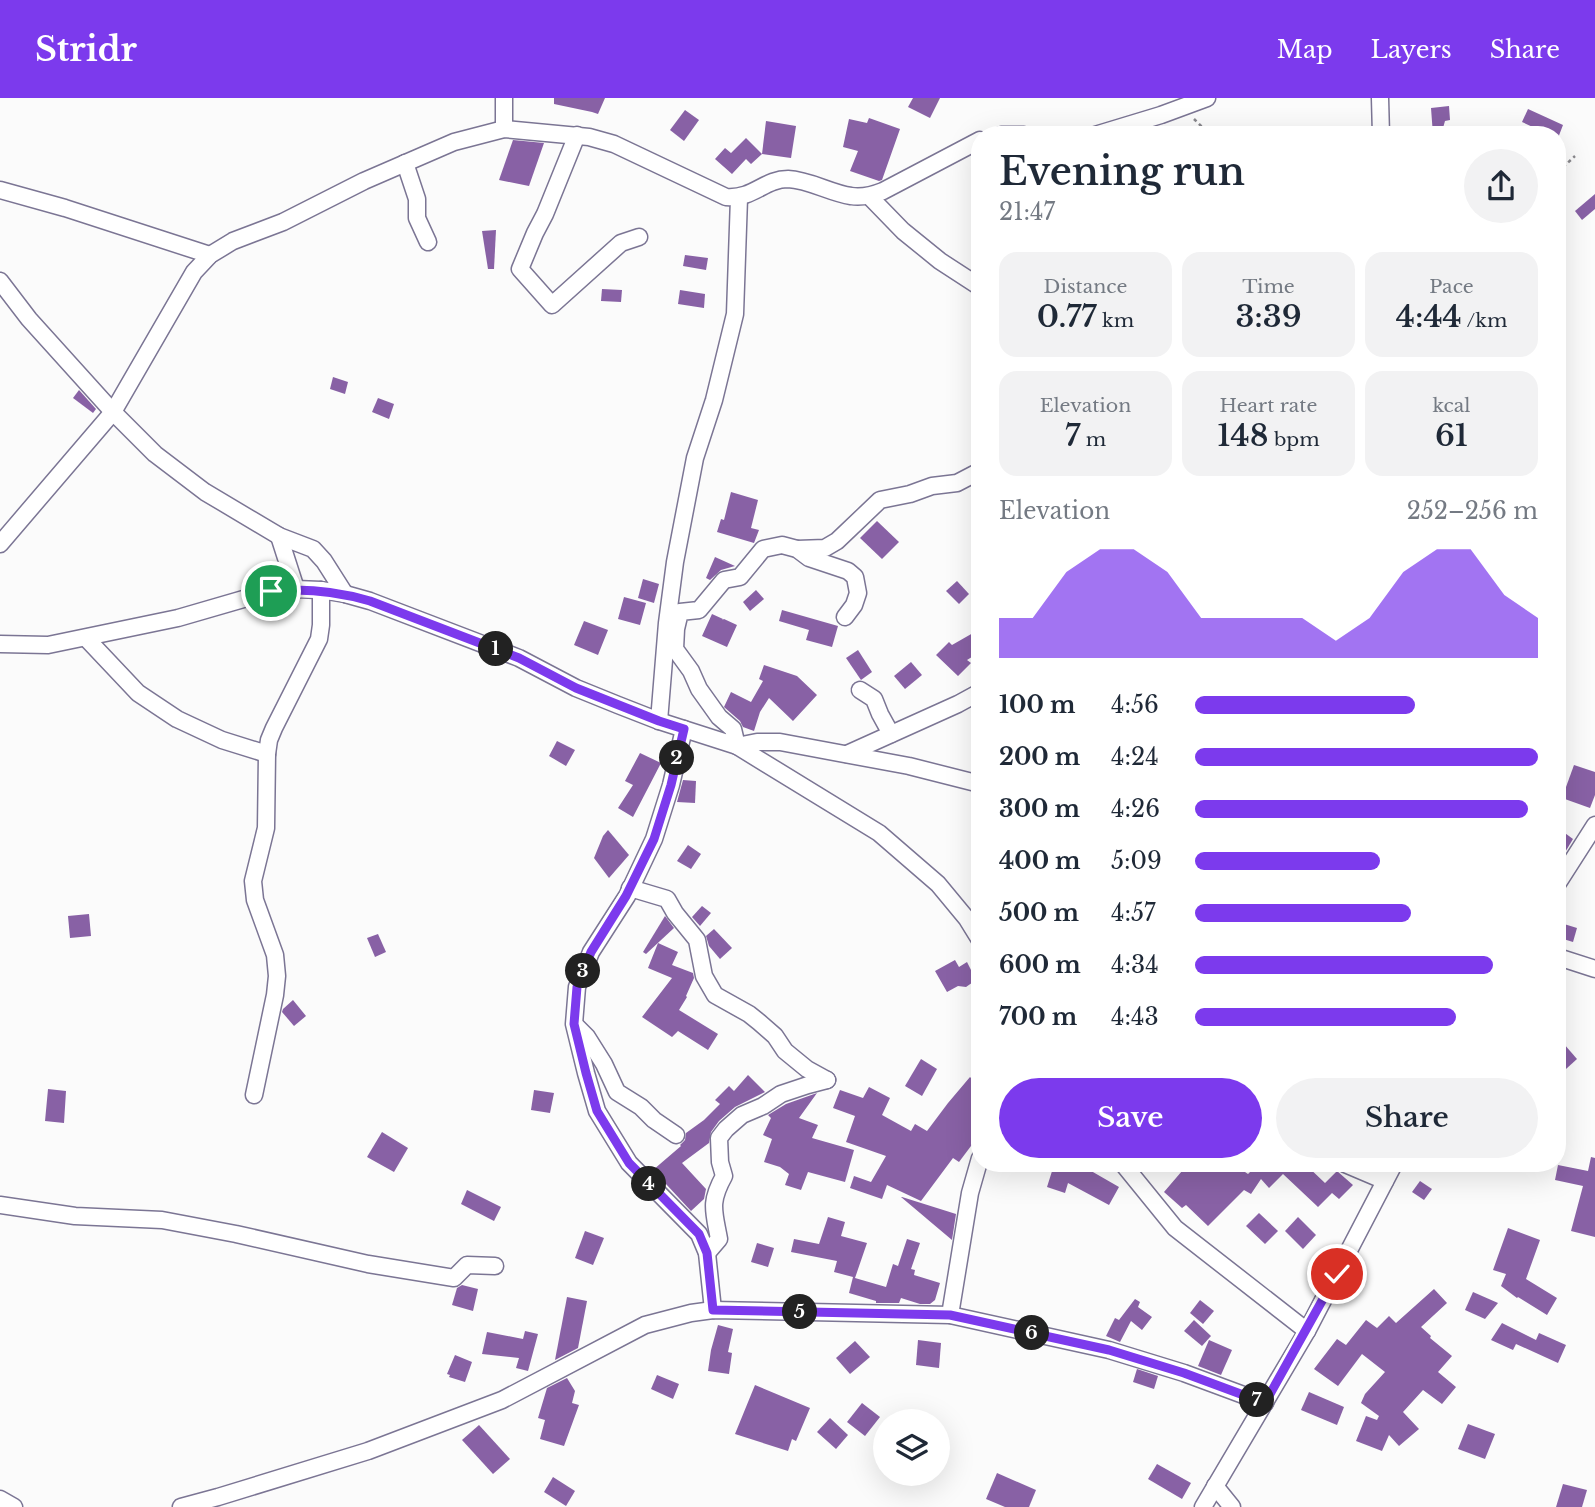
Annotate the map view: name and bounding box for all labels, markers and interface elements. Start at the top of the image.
text: Stridr [35,29,137,70]
text: Map [1277,35,1333,64]
text: Layers [1371,35,1452,64]
text: Share [1490,35,1560,64]
text: Evening run [999,148,1245,195]
button: share [1464,149,1538,223]
text: 21:47 [999,198,1055,226]
text: Distance [1044,275,1127,298]
text: Time [1242,275,1295,298]
text: Pace [1429,275,1474,298]
text: 0.77 [1037,298,1097,335]
text: 3:39 [1235,298,1302,335]
text: 4:44 [1396,298,1462,335]
text: km [1097,309,1134,332]
text: /km [1462,309,1507,332]
text: Elevation [1040,394,1131,417]
text: Heart rate [1220,394,1317,417]
text: kcal [1433,394,1470,417]
text: 7 [1065,417,1080,454]
text: 148 [1217,417,1268,454]
text: 61 [1435,417,1468,454]
text: m [1080,428,1106,451]
text: bpm [1268,428,1320,451]
text: Elevation [999,497,1110,525]
text: 252–256 m [1407,497,1538,525]
pin [241,561,301,621]
icon: arrive [252,572,290,610]
pin: 1 [478,632,514,666]
text: 1 [491,637,500,660]
text: 100 m [999,691,1075,719]
text: 4:56 [1111,691,1159,719]
pin: 2 [660,740,694,776]
text: 200 m [999,743,1080,771]
text: 4:24 [1111,743,1159,771]
text: 2 [670,746,683,769]
text: 300 m [999,795,1080,823]
text: 4:26 [1111,795,1160,823]
text: 400 m [999,847,1081,875]
text: 5:09 [1111,847,1162,875]
text: 500 m [999,899,1079,927]
text: 4:57 [1111,899,1156,927]
text: 600 m [999,951,1081,979]
text: 4:34 [1111,951,1159,979]
pin: 3 [566,954,600,988]
text: 3 [576,959,589,982]
text: 700 m [999,1003,1077,1031]
text: 4:43 [1111,1003,1159,1031]
button: Save [999,1078,1262,1158]
button: Share [1276,1078,1538,1158]
pin: 4 [632,1166,666,1202]
text: 4 [642,1172,655,1195]
pin [1307,1244,1367,1304]
icon: check [1318,1255,1356,1293]
pin: 5 [782,1294,818,1330]
text: 5 [794,1300,805,1323]
pin: 6 [1014,1316,1050,1350]
text: 6 [1025,1321,1038,1344]
pin: 7 [1240,1382,1274,1418]
text: 7 [1252,1388,1261,1411]
map controls [873,1409,950,1486]
button: layers [873,1409,950,1486]

